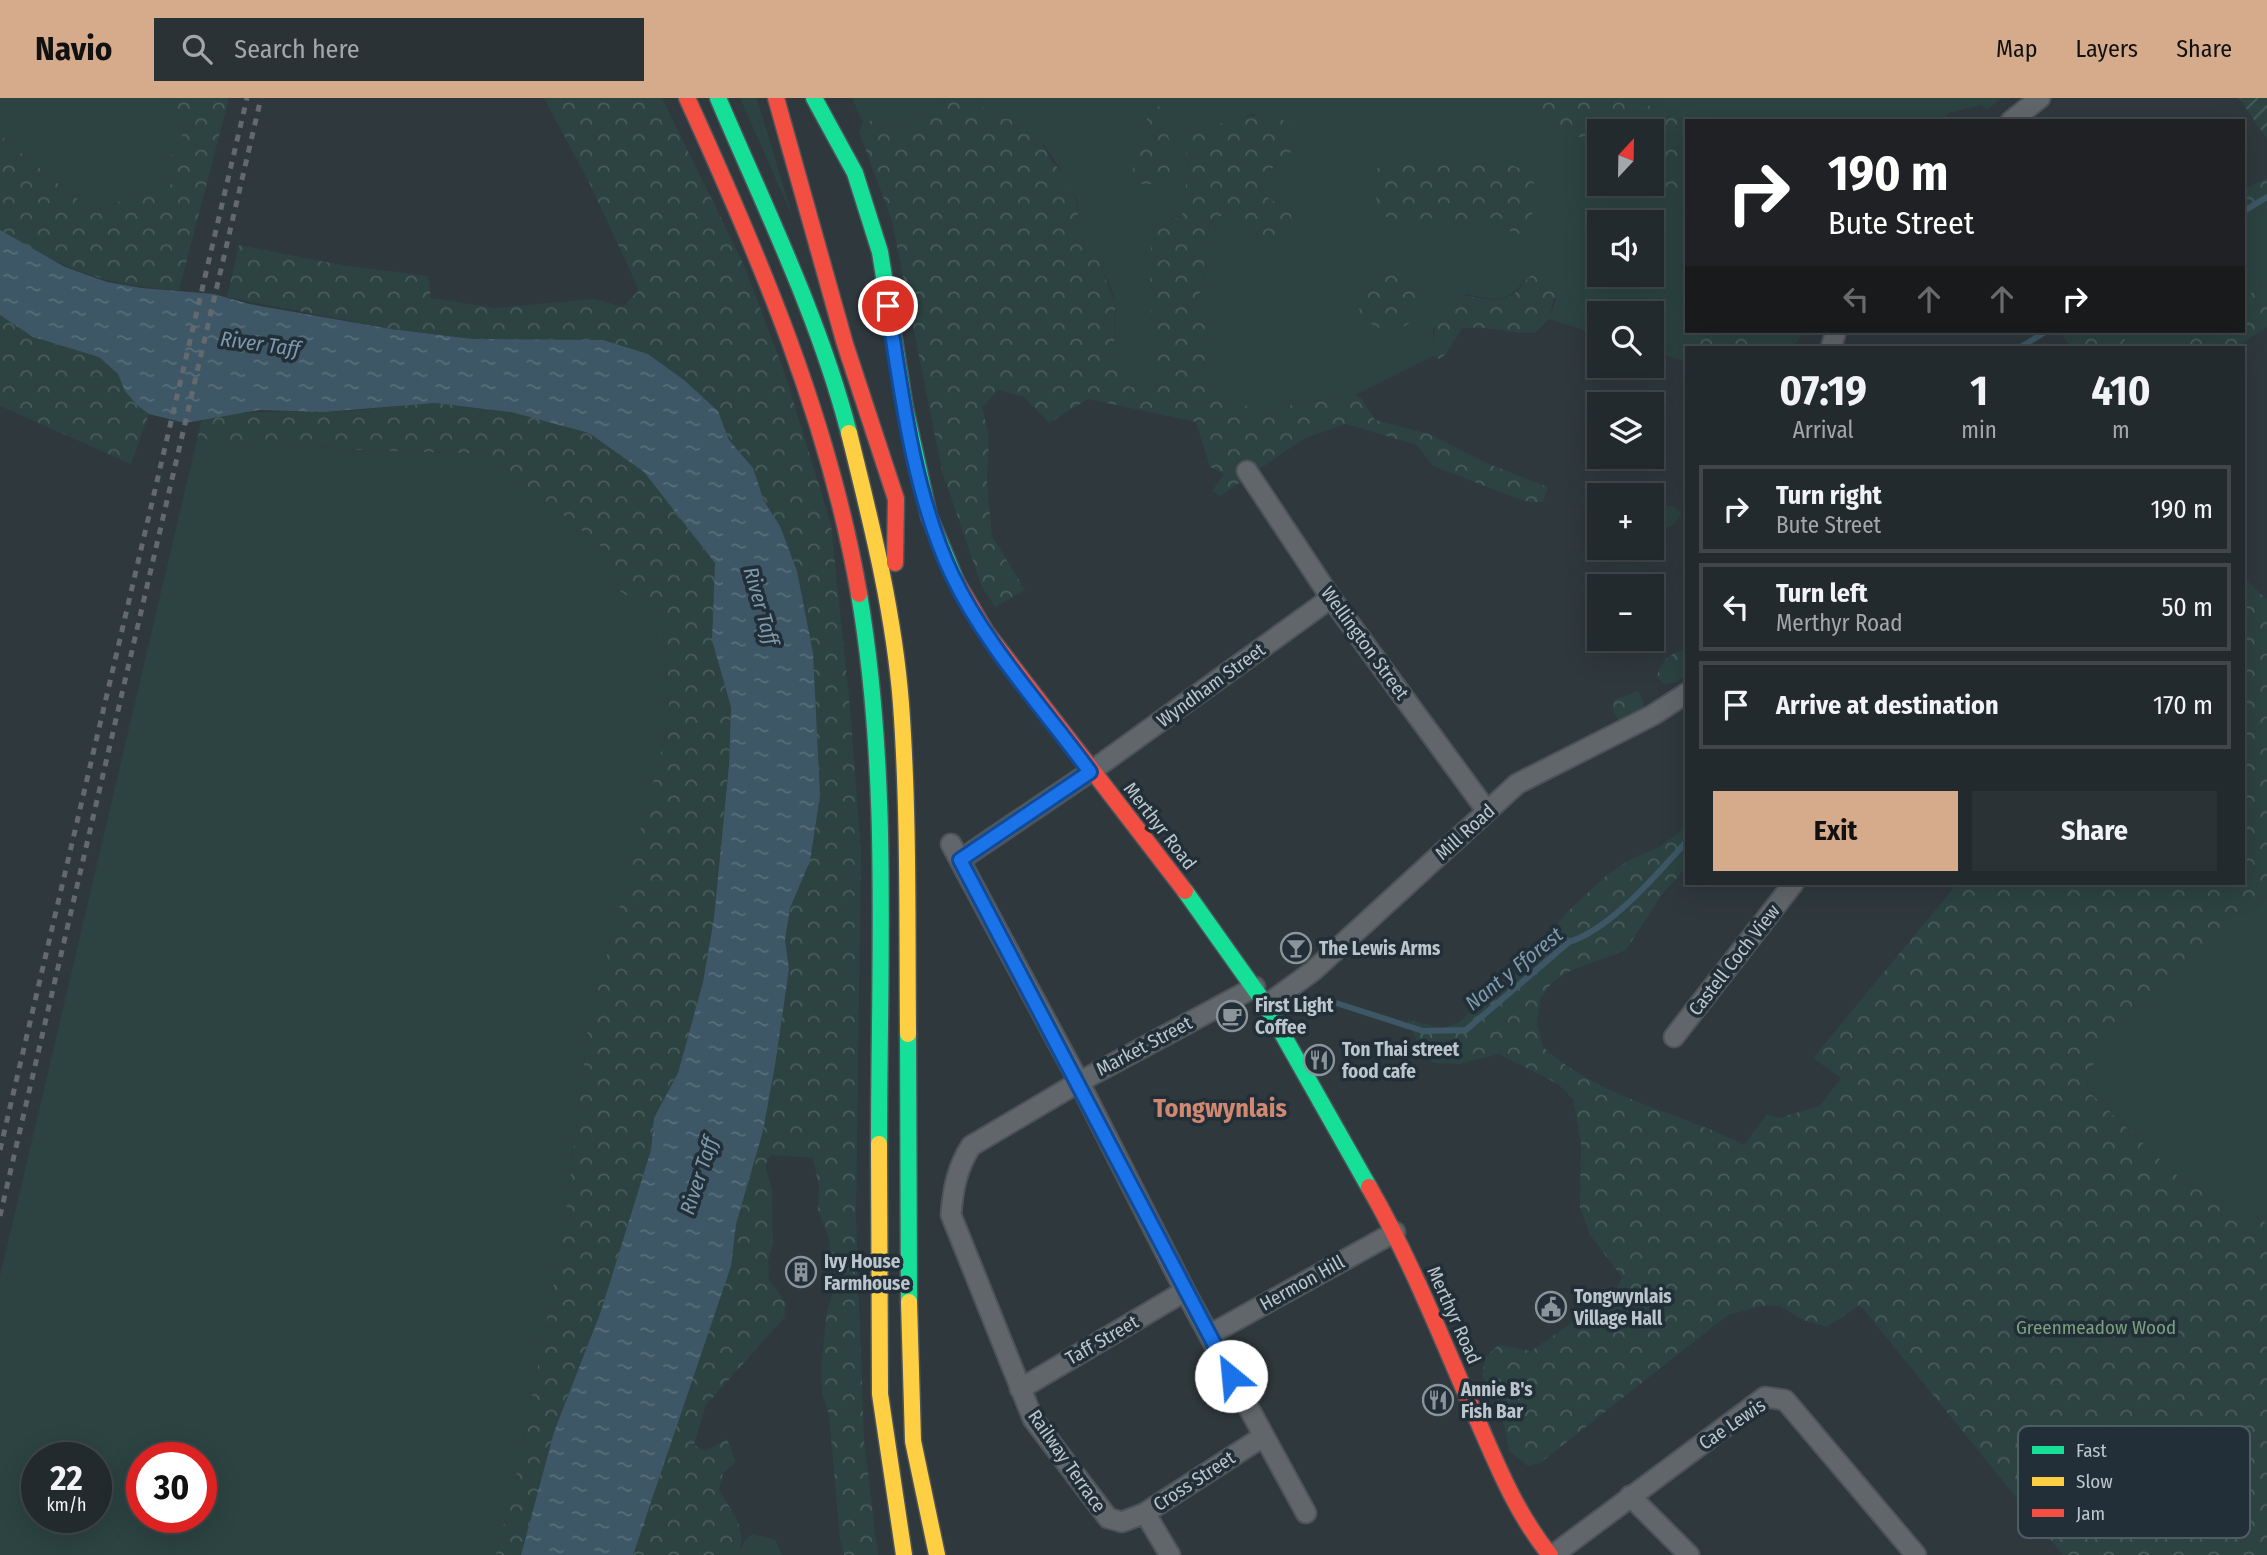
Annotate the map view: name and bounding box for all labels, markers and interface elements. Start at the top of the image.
search box [154,18,644,81]
text: Navio [35,29,112,69]
icon: search [178,30,216,68]
text: Search here [234,34,360,65]
text: Map [1996,35,2038,63]
text: Layers [2076,35,2138,63]
text: Share [2176,35,2232,63]
north arrow [1587,119,1664,196]
map controls [1587,119,1664,651]
text: 190 m [1828,144,1948,203]
icon: right [1713,147,1804,238]
text: Bute Street [1828,204,1974,242]
button: sound [1587,210,1664,287]
pin [858,276,918,336]
icon: left [1837,280,1875,318]
icon: ahead [1910,280,1948,318]
icon: ahead [1983,280,2021,318]
icon: right [2056,280,2094,318]
icon: arrive [869,287,907,325]
button: search [1587,301,1664,378]
water label: River Taff [219,326,304,363]
text: 07:19 [1779,366,1867,416]
text: 1 [1970,366,1988,416]
text: 410 [2091,366,2151,416]
button: layers [1587,392,1664,469]
text: Arrival [1793,416,1854,444]
text: min [1961,416,1997,444]
text: m [2112,416,2130,444]
text: Turn right [1776,480,1882,511]
button: + [1587,483,1664,560]
icon: right [1717,490,1755,528]
text: 190 m [2151,494,2213,525]
text: Bute Street [1776,511,1881,539]
water label: River Taff [738,564,785,651]
button: − [1587,574,1664,651]
text: Turn left [1776,578,1868,609]
street label: Wellington Street [1316,582,1414,705]
icon: left [1717,588,1755,626]
text: 50 m [2161,592,2213,623]
text: Merthyr Road [1776,609,1903,637]
street label: Wyndham Street [1152,638,1270,732]
icon: arrive [1717,686,1755,724]
text: Arrive at destination [1776,690,1999,721]
text: 170 m [2153,690,2213,721]
street label: Merthyr Road [1119,778,1201,874]
button: Exit [1713,791,1958,871]
button: Share [1972,791,2217,871]
street label: Mill Road [1430,799,1500,865]
street label: Castell Coch View [1683,899,1785,1020]
water label: Nant y Fforest [1460,922,1568,1016]
bar icon: The Lewis Arms [1279,931,1313,965]
place label: The Lewis Arms [1319,937,1441,960]
place label: First Light Coffee [1255,994,1334,1039]
cafe icon: First Light Coffee [1215,999,1249,1033]
street label: Market Street [1092,1011,1196,1081]
place label: Ton Thai street food cafe [1342,1038,1460,1083]
restaurant icon: Ton Thai street food cafe [1302,1043,1336,1077]
district label: Tongwynlais [1153,1093,1287,1124]
water label: River Taff [674,1131,725,1218]
place label: Ivy House Farmhouse [824,1250,910,1295]
street label: Hermon Hill [1256,1250,1348,1316]
building icon: Ivy House Farmhouse [784,1255,818,1289]
street label: Merthyr Road [1422,1263,1486,1367]
place label: Tongwynlais Village Hall [1573,1285,1672,1330]
public building icon: Tongwynlais Village Hall [1534,1290,1568,1324]
street label: Taff Street [1062,1310,1143,1370]
park label: Greenmeadow Wood [2016,1316,2176,1339]
position arrow [1194,1339,1268,1413]
place label: Annie B's Fish Bar [1460,1378,1533,1423]
restaurant icon: Annie B's Fish Bar [1421,1383,1455,1417]
street label: Cae Lewis [1694,1393,1770,1455]
street label: Railway Terrace [1023,1405,1111,1517]
legend [2018,1426,2250,1538]
text: Fast [2076,1439,2107,1462]
speed limit sign: 30 [126,1442,217,1533]
street label: Cross Street [1149,1446,1240,1516]
text: 22 [50,1457,83,1499]
text: Slow [2076,1470,2113,1493]
text: km/h [46,1494,87,1516]
text: Jam [2076,1502,2105,1525]

